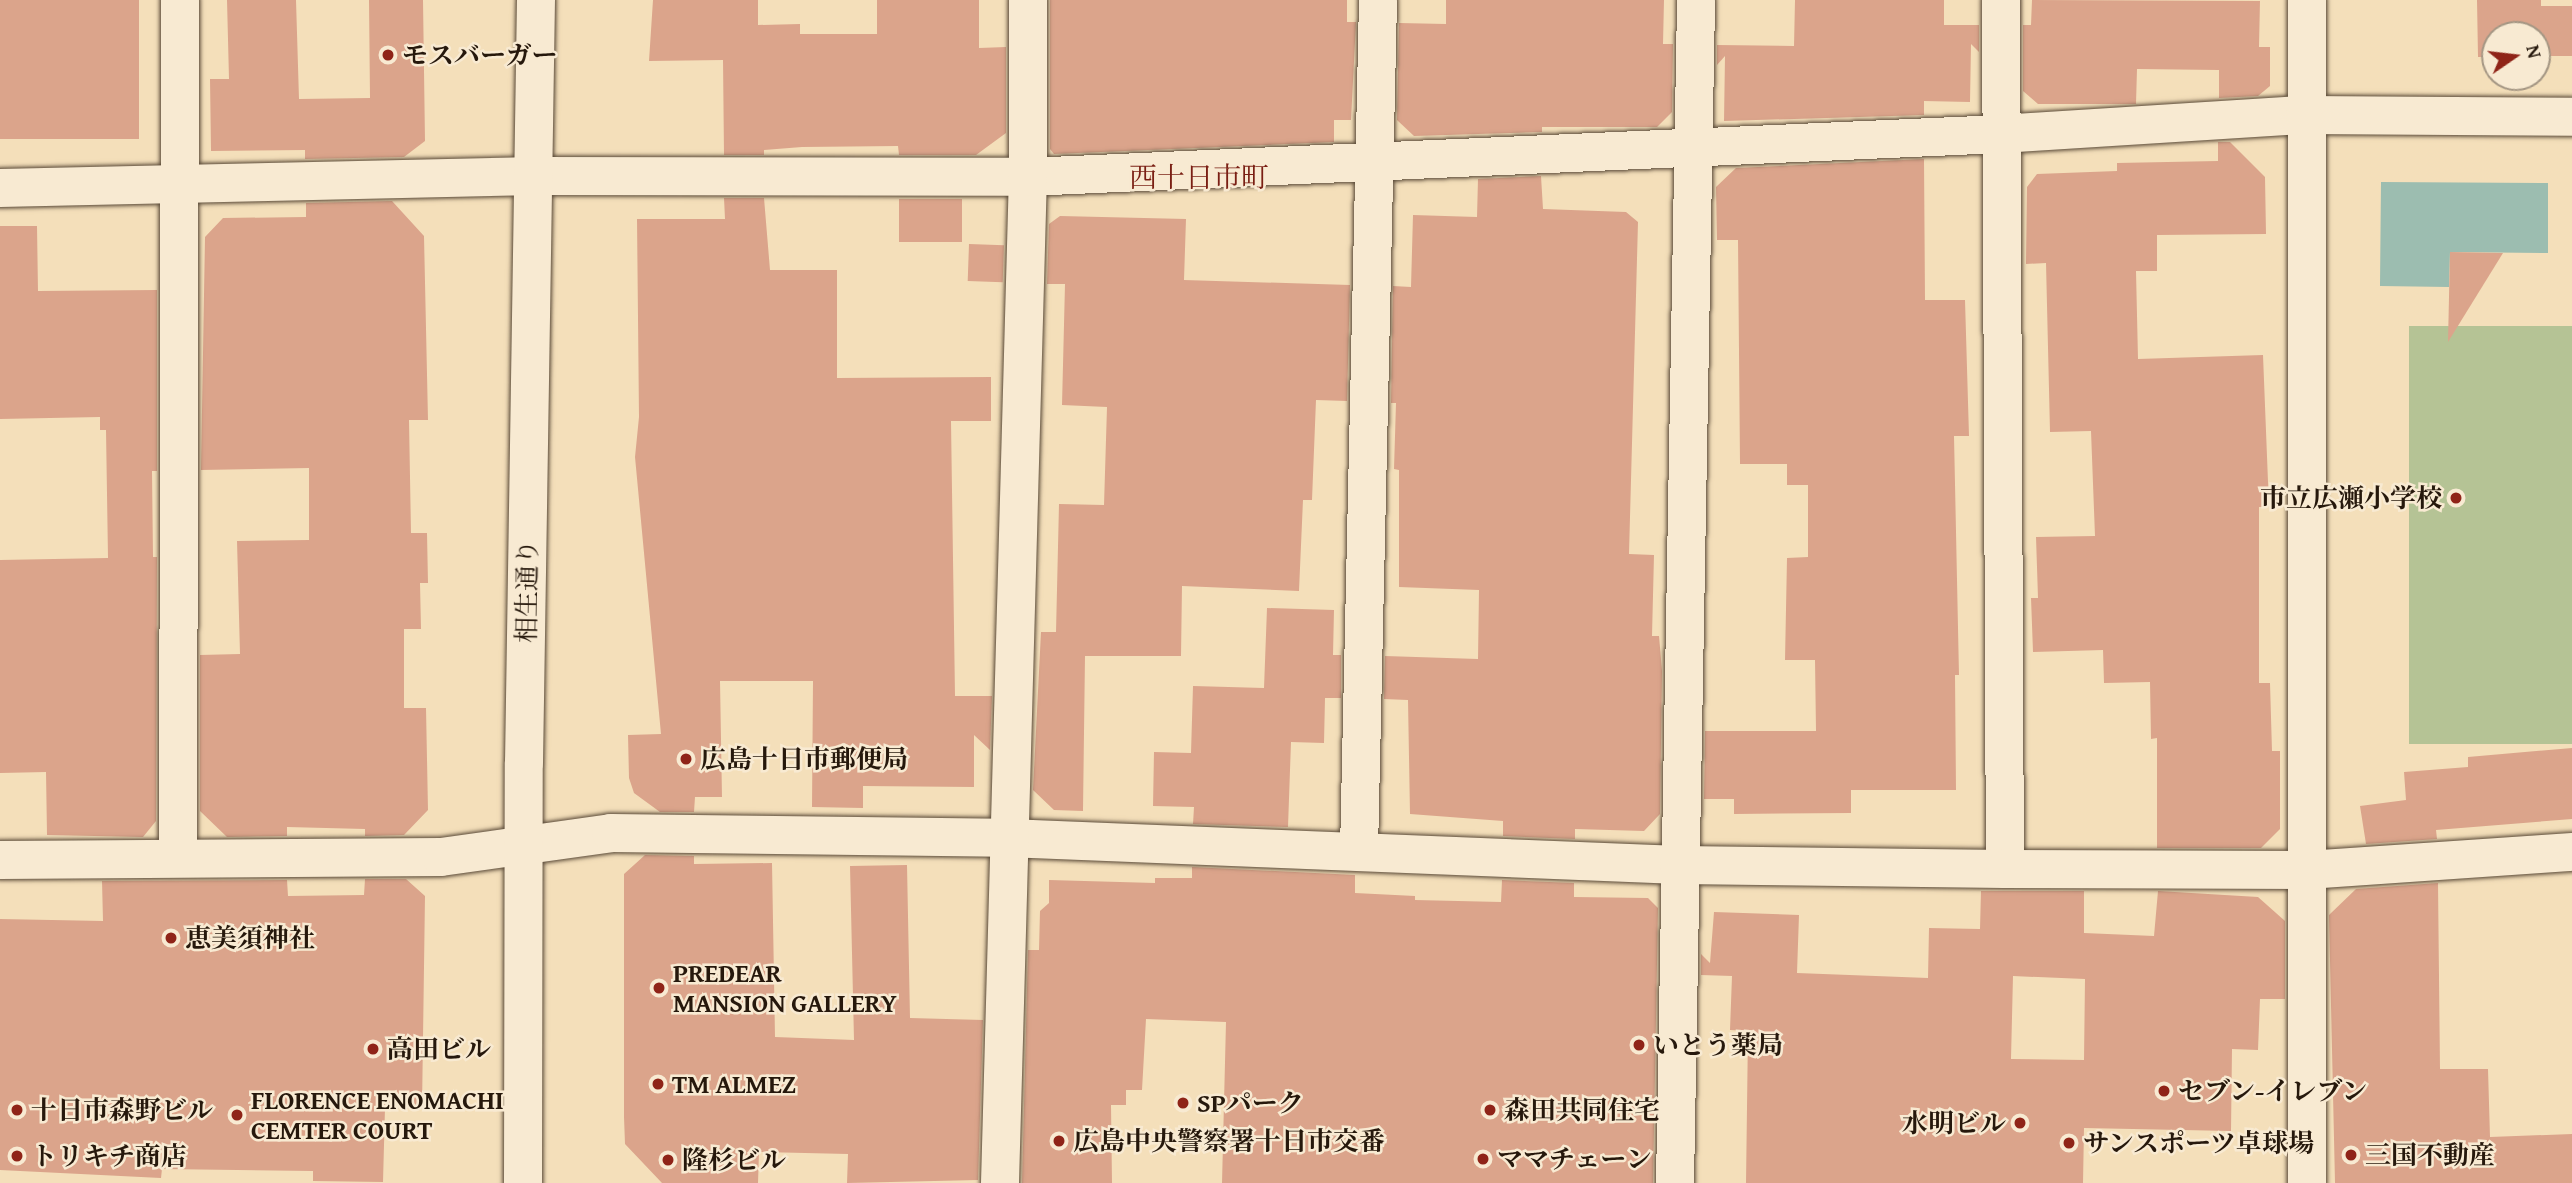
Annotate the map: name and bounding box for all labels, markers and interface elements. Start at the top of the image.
north arrow [2481,21,2551,91]
place label: モスバーガー [402,39,558,71]
text: N [2519,42,2550,61]
marker: モスバーガー [380,47,396,63]
district label: 西十日市町 [1129,160,1269,194]
place label: 市立広瀬小学校 [2260,482,2442,514]
marker: 市立広瀬小学校 [2448,490,2464,506]
street label: 相生通り [510,539,544,643]
place label: 広島十日市郵便局 [700,743,908,775]
marker: 広島十日市郵便局 [678,751,694,767]
place label: 恵美須神社 [185,922,315,954]
marker: 恵美須神社 [163,930,179,946]
place label: PREDEAR MANSION GALLERY [673,957,897,1018]
marker: PREDEAR MANSION GALLERY [651,980,667,996]
place label: いとう薬局 [1653,1029,1783,1061]
place label: 高田ビル [387,1033,491,1065]
marker: いとう薬局 [1631,1037,1647,1053]
marker: 高田ビル [365,1041,381,1057]
place label: TM ALMEZ [672,1068,796,1100]
place label: セブン-イレブン [2178,1075,2369,1107]
marker: TM ALMEZ [650,1076,666,1092]
marker: セブン-イレブン [2156,1083,2172,1099]
place label: FLORENCE ENOMACHI CEMTER COURT [251,1084,504,1146]
place label: SPパーク [1197,1087,1304,1119]
place label: 十日市森野ビル [31,1094,213,1126]
place label: 森田共同住宅 [1504,1094,1660,1126]
marker: SPパーク [1175,1095,1191,1111]
marker: 十日市森野ビル [9,1102,25,1118]
marker: 森田共同住宅 [1482,1102,1498,1118]
marker: FLORENCE ENOMACHI CEMTER COURT [229,1107,245,1123]
place label: 水明ビル [1902,1107,2006,1139]
marker: 水明ビル [2012,1115,2028,1131]
place label: 広島中央警察署十日市交番 [1073,1125,1385,1157]
place label: サンスポーツ卓球場 [2083,1127,2317,1159]
marker: 広島中央警察署十日市交番 [1051,1133,1067,1149]
marker: サンスポーツ卓球場 [2061,1135,2077,1151]
place label: 三国不動産 [2365,1139,2495,1171]
place label: トリキチ商店 [31,1140,187,1172]
place label: ママチェーン [1497,1143,1653,1175]
place label: 隆杉ビル [682,1144,786,1176]
marker: 三国不動産 [2343,1147,2359,1163]
marker: トリキチ商店 [9,1148,25,1164]
marker: ママチェーン [1475,1151,1491,1167]
marker: 隆杉ビル [660,1152,676,1168]

